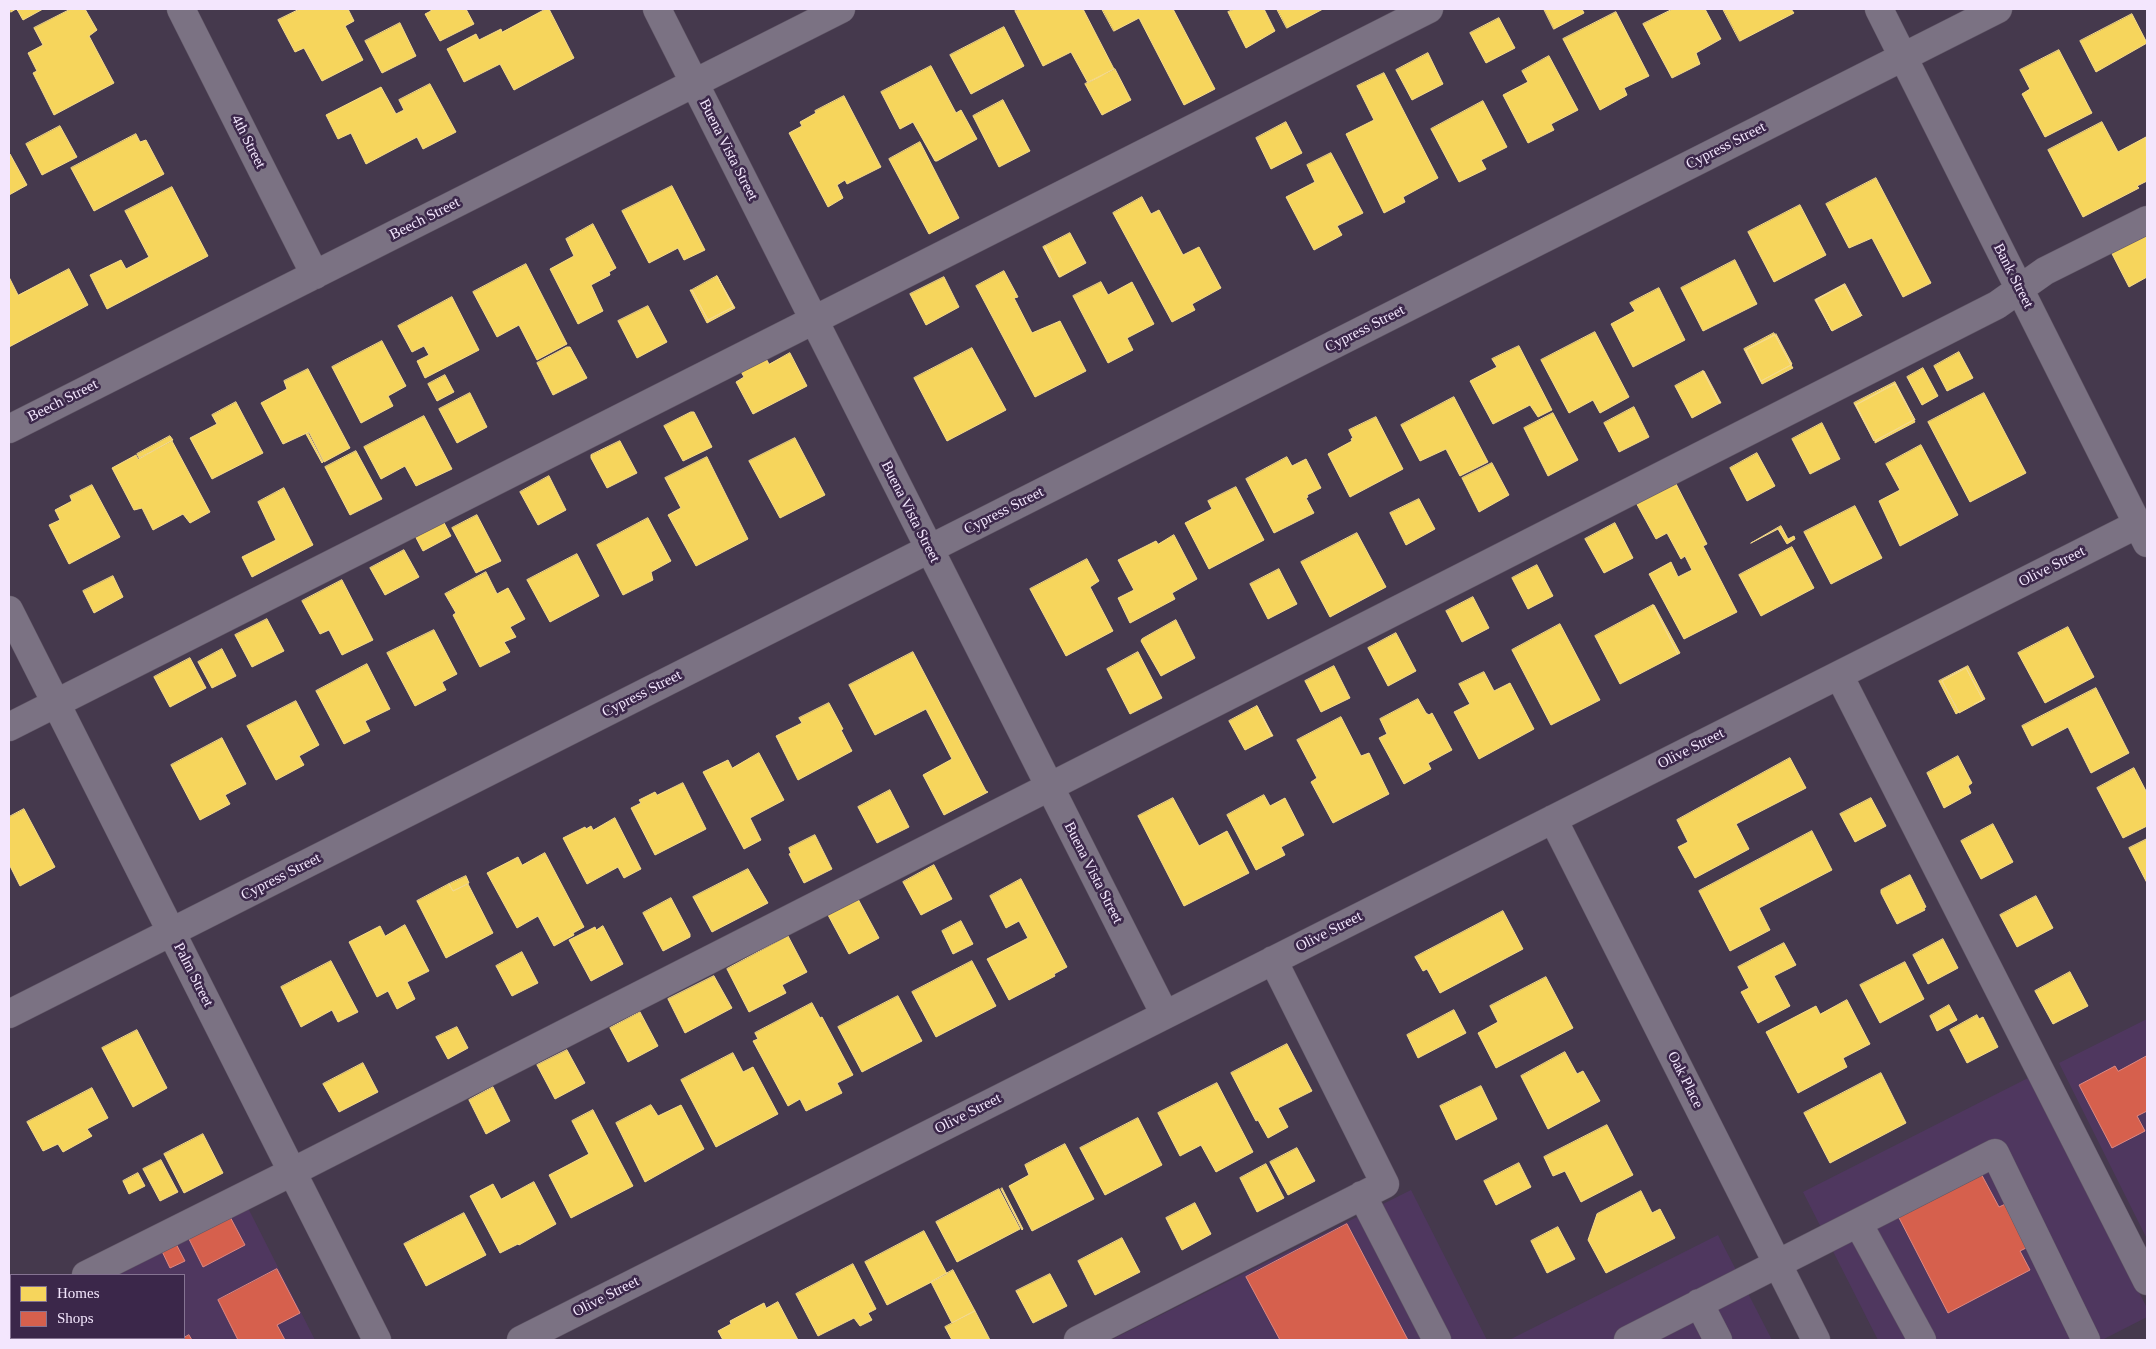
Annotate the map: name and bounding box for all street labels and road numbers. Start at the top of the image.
street label: Buena Vista Street [695,96,761,204]
street label: 4th Street [227,112,269,172]
street label: Cypress Street [1683,118,1769,174]
street label: Beech Street [387,194,463,244]
street label: Bank Street [1989,241,2037,311]
street label: Cypress Street [1322,301,1408,357]
street label: Beech Street [25,376,101,426]
street label: Buena Vista Street [877,458,943,566]
street label: Cypress Street [961,483,1047,539]
street label: Olive Street [2016,543,2088,591]
street label: Cypress Street [599,666,685,722]
street label: Olive Street [1655,725,1727,773]
street label: Buena Vista Street [1060,819,1126,927]
street label: Cypress Street [238,849,324,905]
street label: Olive Street [1293,908,1365,956]
street label: Palm Street [169,940,217,1010]
street label: Oak Place [1663,1049,1707,1111]
street label: Olive Street [932,1090,1004,1138]
street label: Olive Street [570,1273,642,1321]

